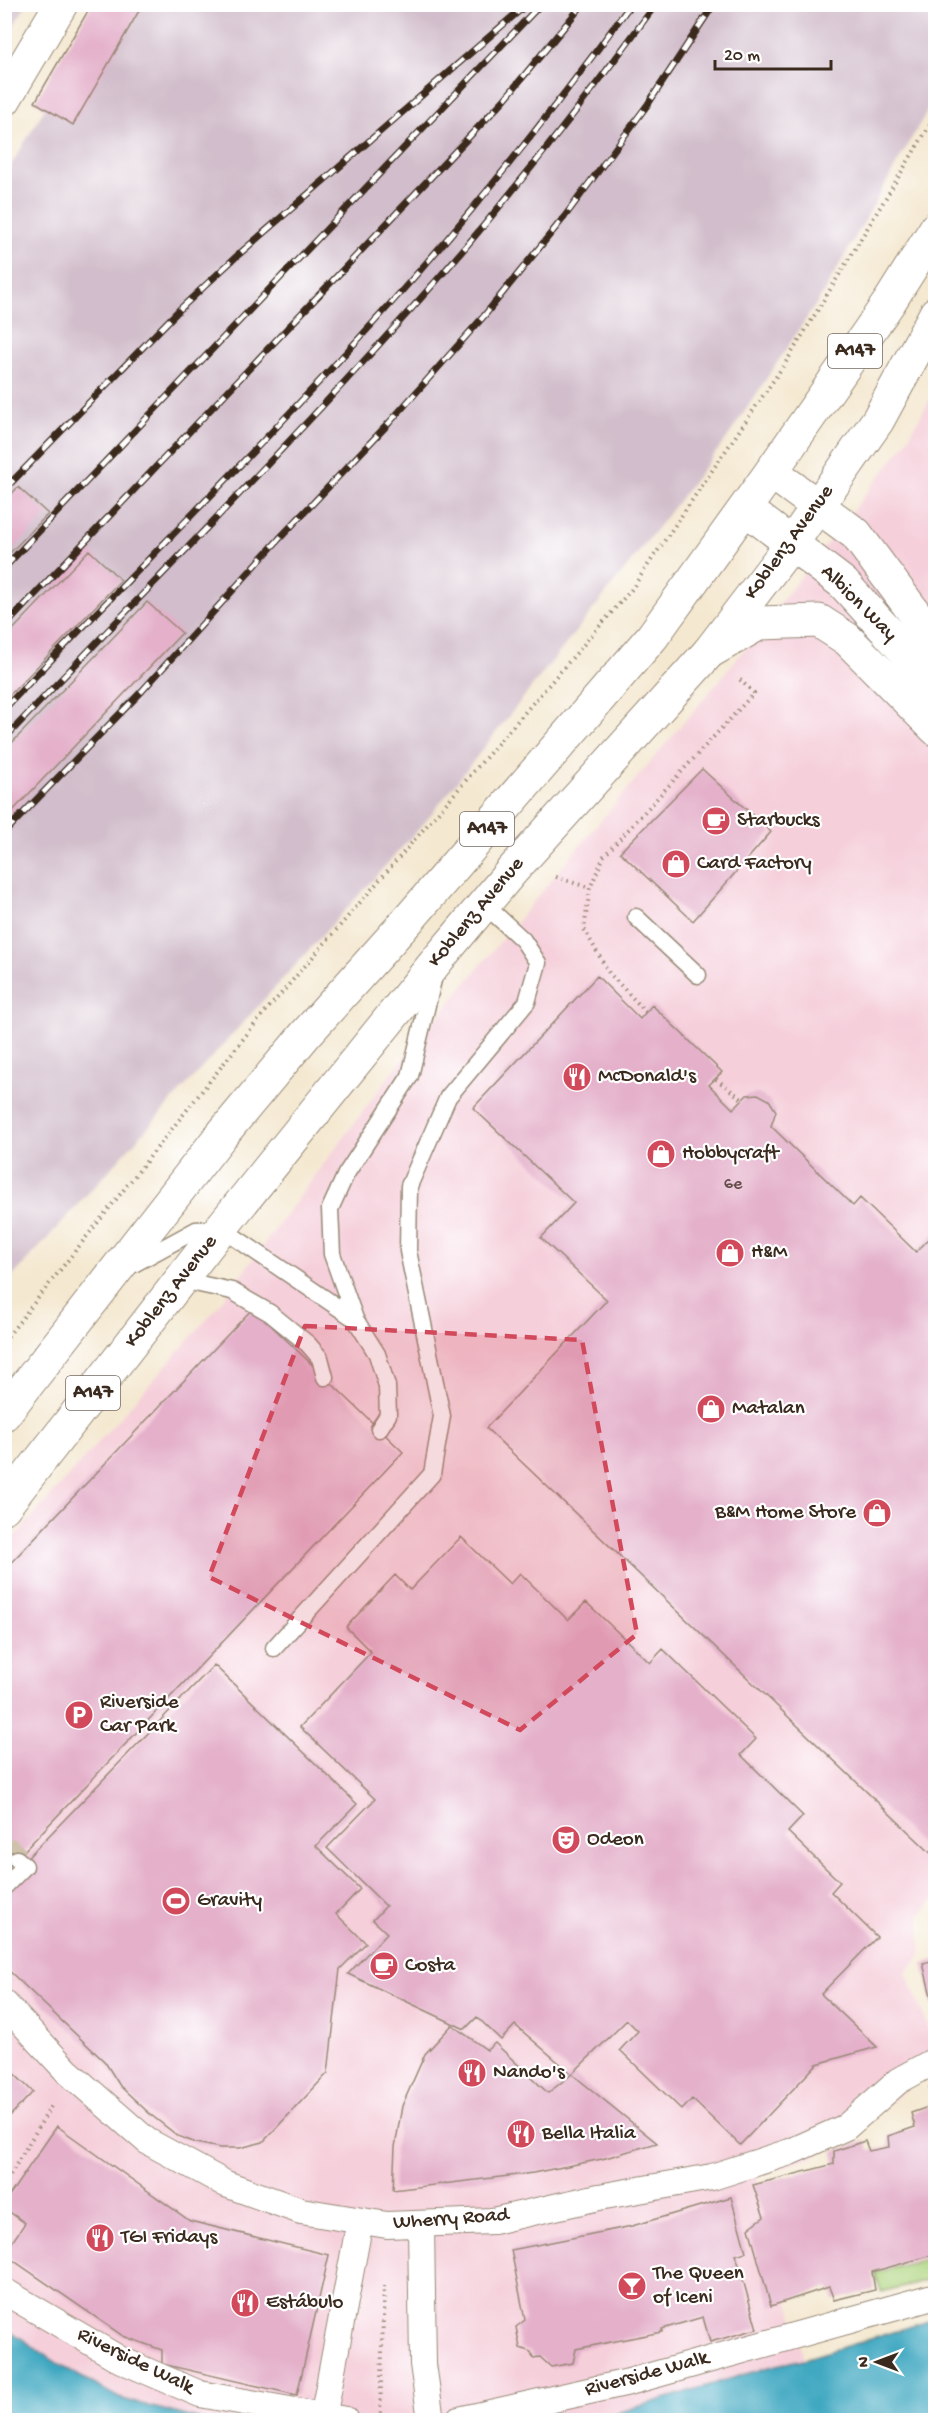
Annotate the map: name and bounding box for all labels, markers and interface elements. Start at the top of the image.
scale bar [715,33,830,71]
text: 20 m [724,46,760,67]
road number: A147 [828,334,882,368]
street label: Koblenz Avenue [740,480,841,606]
street label: Albion Way [814,560,902,648]
cafe icon: Starbucks [700,805,732,837]
place label: Starbucks [737,809,821,834]
road number: A147 [460,812,514,846]
shop icon: Card Factory [660,848,692,880]
street label: Koblenz Avenue [424,852,531,973]
place label: Card Factory [697,852,812,877]
restaurant icon: McDonald's [561,1061,593,1093]
place label: McDonald's [598,1065,697,1090]
shop icon: Hobbycraft [645,1138,677,1170]
place label: Hobbycraft [682,1142,781,1167]
house number: 6e [724,1174,743,1195]
street label: Koblenz Avenue [120,1230,225,1353]
shop icon: H&M [714,1237,746,1269]
place label: H&M [751,1241,788,1266]
road number: A147 [66,1376,120,1410]
shop icon: Matalan [695,1393,727,1425]
place label: Matalan [732,1397,805,1422]
shop icon: B&M Home Store [861,1497,893,1529]
place label: B&M Home Store [714,1501,857,1526]
place label: Riverside Car Park [100,1691,180,1740]
parking icon: Riverside Car Park [63,1699,95,1731]
theatre icon: Odeon [550,1824,582,1856]
place label: Odeon [587,1828,644,1853]
sports icon: Gravity [160,1885,192,1917]
place label: Gravity [197,1889,262,1914]
cafe icon: Costa [368,1950,400,1982]
place label: Costa [405,1954,457,1979]
restaurant icon: Nando's [456,2057,488,2089]
place label: Nando's [493,2061,566,2086]
restaurant icon: Bella Italia [505,2118,537,2150]
place label: Bella Italia [541,2122,637,2147]
street label: Wherry Road [392,2203,511,2237]
restaurant icon: TGI Fridays [84,2222,116,2254]
place label: TGI Fridays [120,2226,218,2251]
place label: The Queen of Iceni [652,2262,744,2311]
bar icon: The Queen of Iceni [616,2270,648,2302]
restaurant icon: Estábulo [229,2287,261,2319]
place label: Estábulo [266,2291,344,2316]
street label: Riverside Walk [72,2323,200,2402]
north arrow [847,2332,907,2392]
street label: Riverside Walk [582,2346,714,2404]
text: N [856,2356,875,2367]

